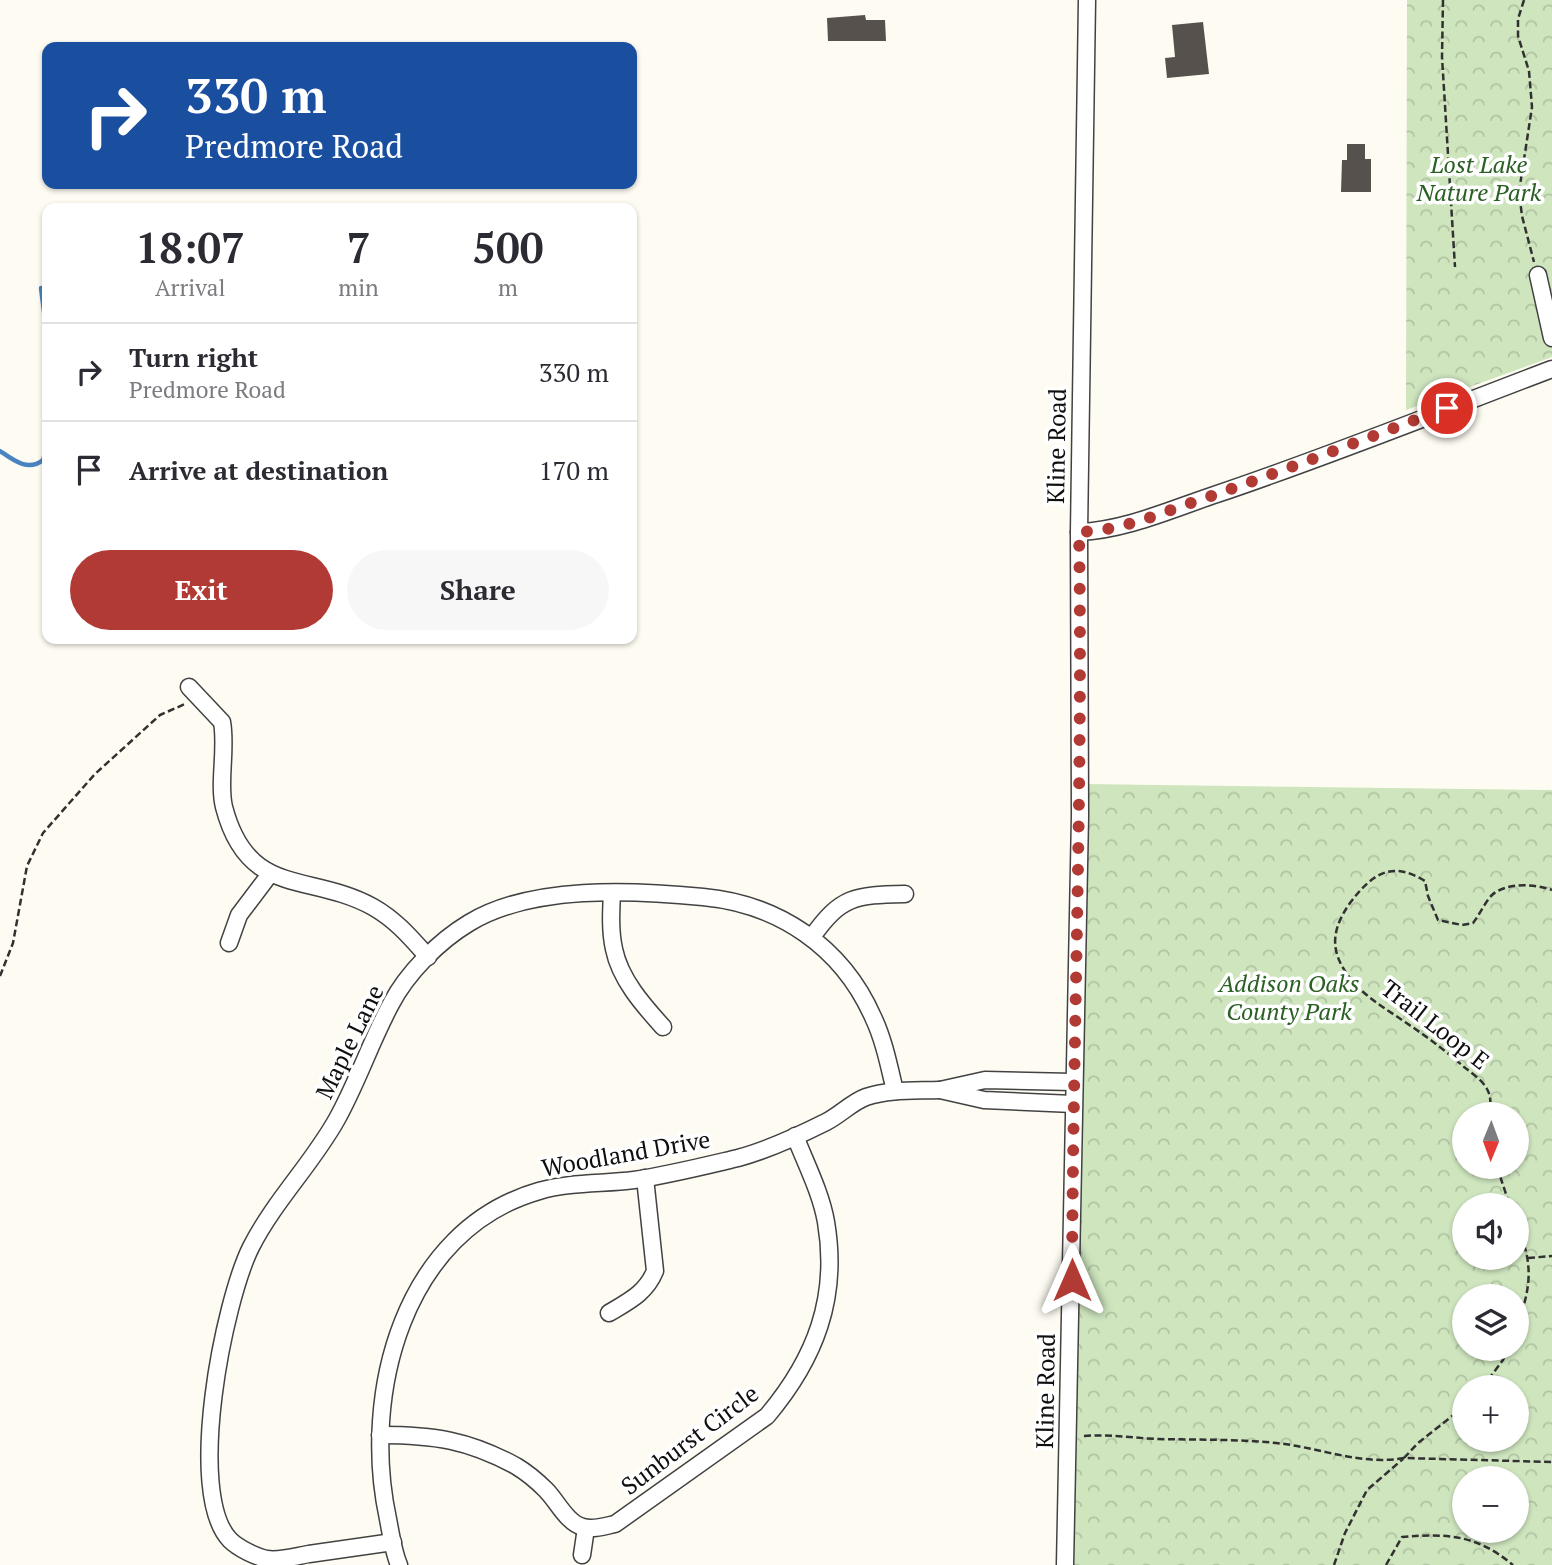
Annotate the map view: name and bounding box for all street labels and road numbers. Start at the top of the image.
street label: Kline Road [1039,388,1073,504]
street label: Trail Loop E [1375,972,1496,1076]
street label: Maple Lane [308,979,390,1104]
street label: Woodland Drive [539,1122,713,1184]
street label: Kline Road [1028,1333,1062,1449]
street label: Sunburst Circle [614,1377,765,1501]

